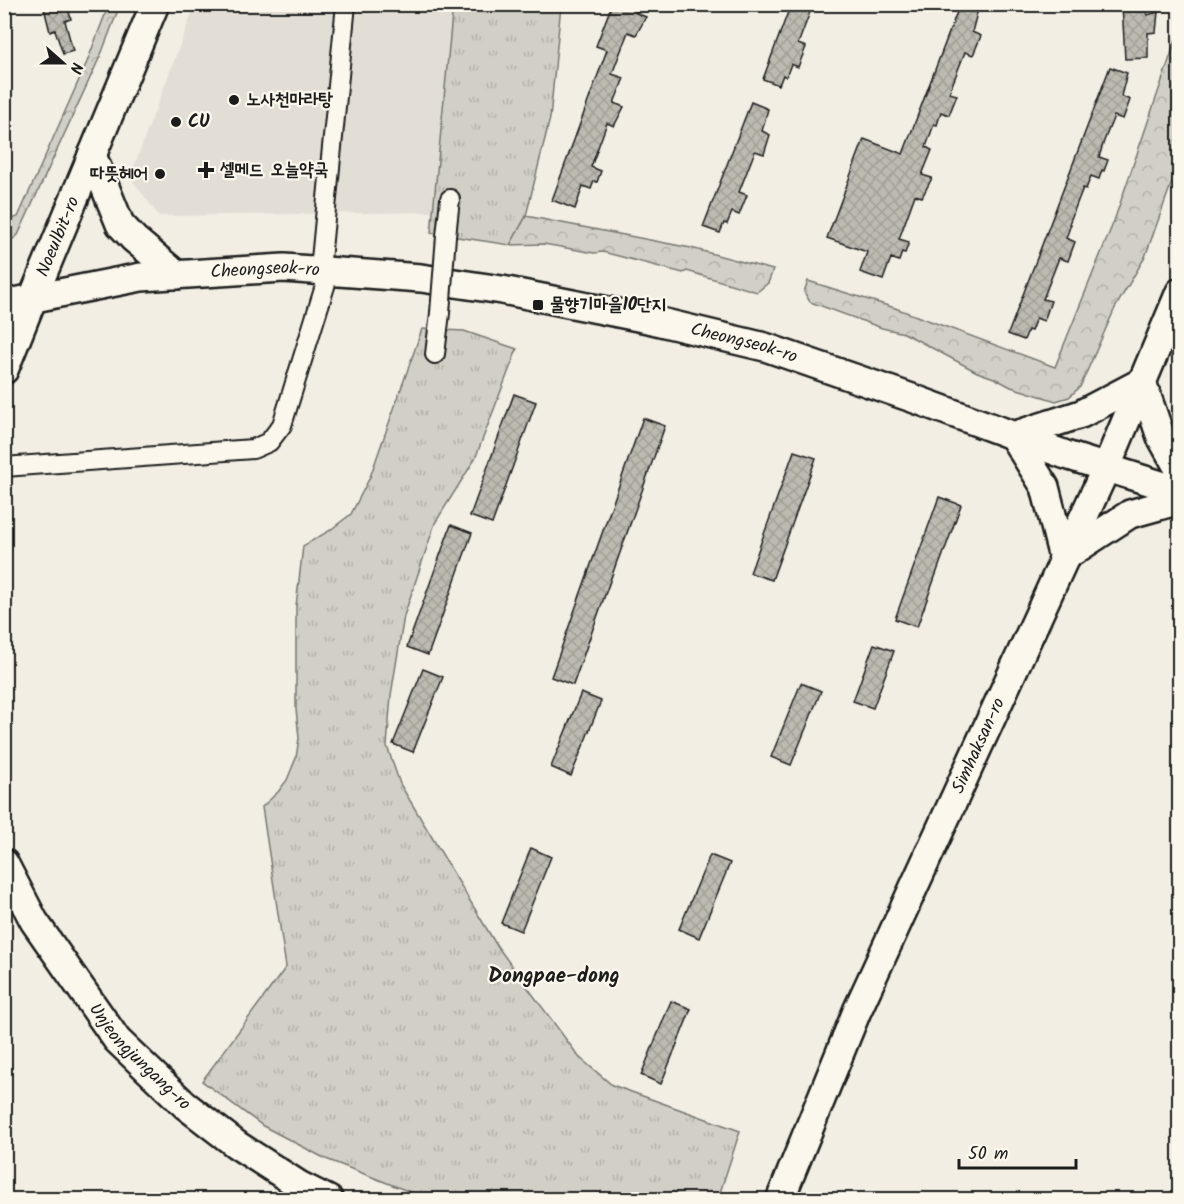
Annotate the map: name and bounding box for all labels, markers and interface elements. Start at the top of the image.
north arrow [33,33,93,93]
text: N [62,59,89,77]
place label: 노사천마라탕 [246,86,333,115]
marker: 노사천마라탕 [227,93,241,107]
place label: CU [188,108,210,137]
marker: CU [169,115,183,129]
place label: 셀메드 오늘약국 [219,156,328,185]
place label: 따뜻헤어 [90,160,148,189]
marker: 셀메드 오늘약국 [197,161,215,179]
marker: 따뜻헤어 [153,167,167,181]
street label: Noeulbit-ro [29,192,88,281]
street label: Cheongseok-ro [209,253,321,287]
place label: 물향기마을10단지 [550,291,666,320]
marker: 물향기마을10단지 [531,298,545,312]
street label: Cheongseok-ro [688,315,801,372]
street label: Simhaksan-ro [944,693,1013,798]
district label: Dongpae-dong [488,960,620,993]
street label: Unjeongjungang-ro [81,997,198,1118]
scale bar [959,1132,1076,1170]
text: 50 m [968,1140,1008,1169]

